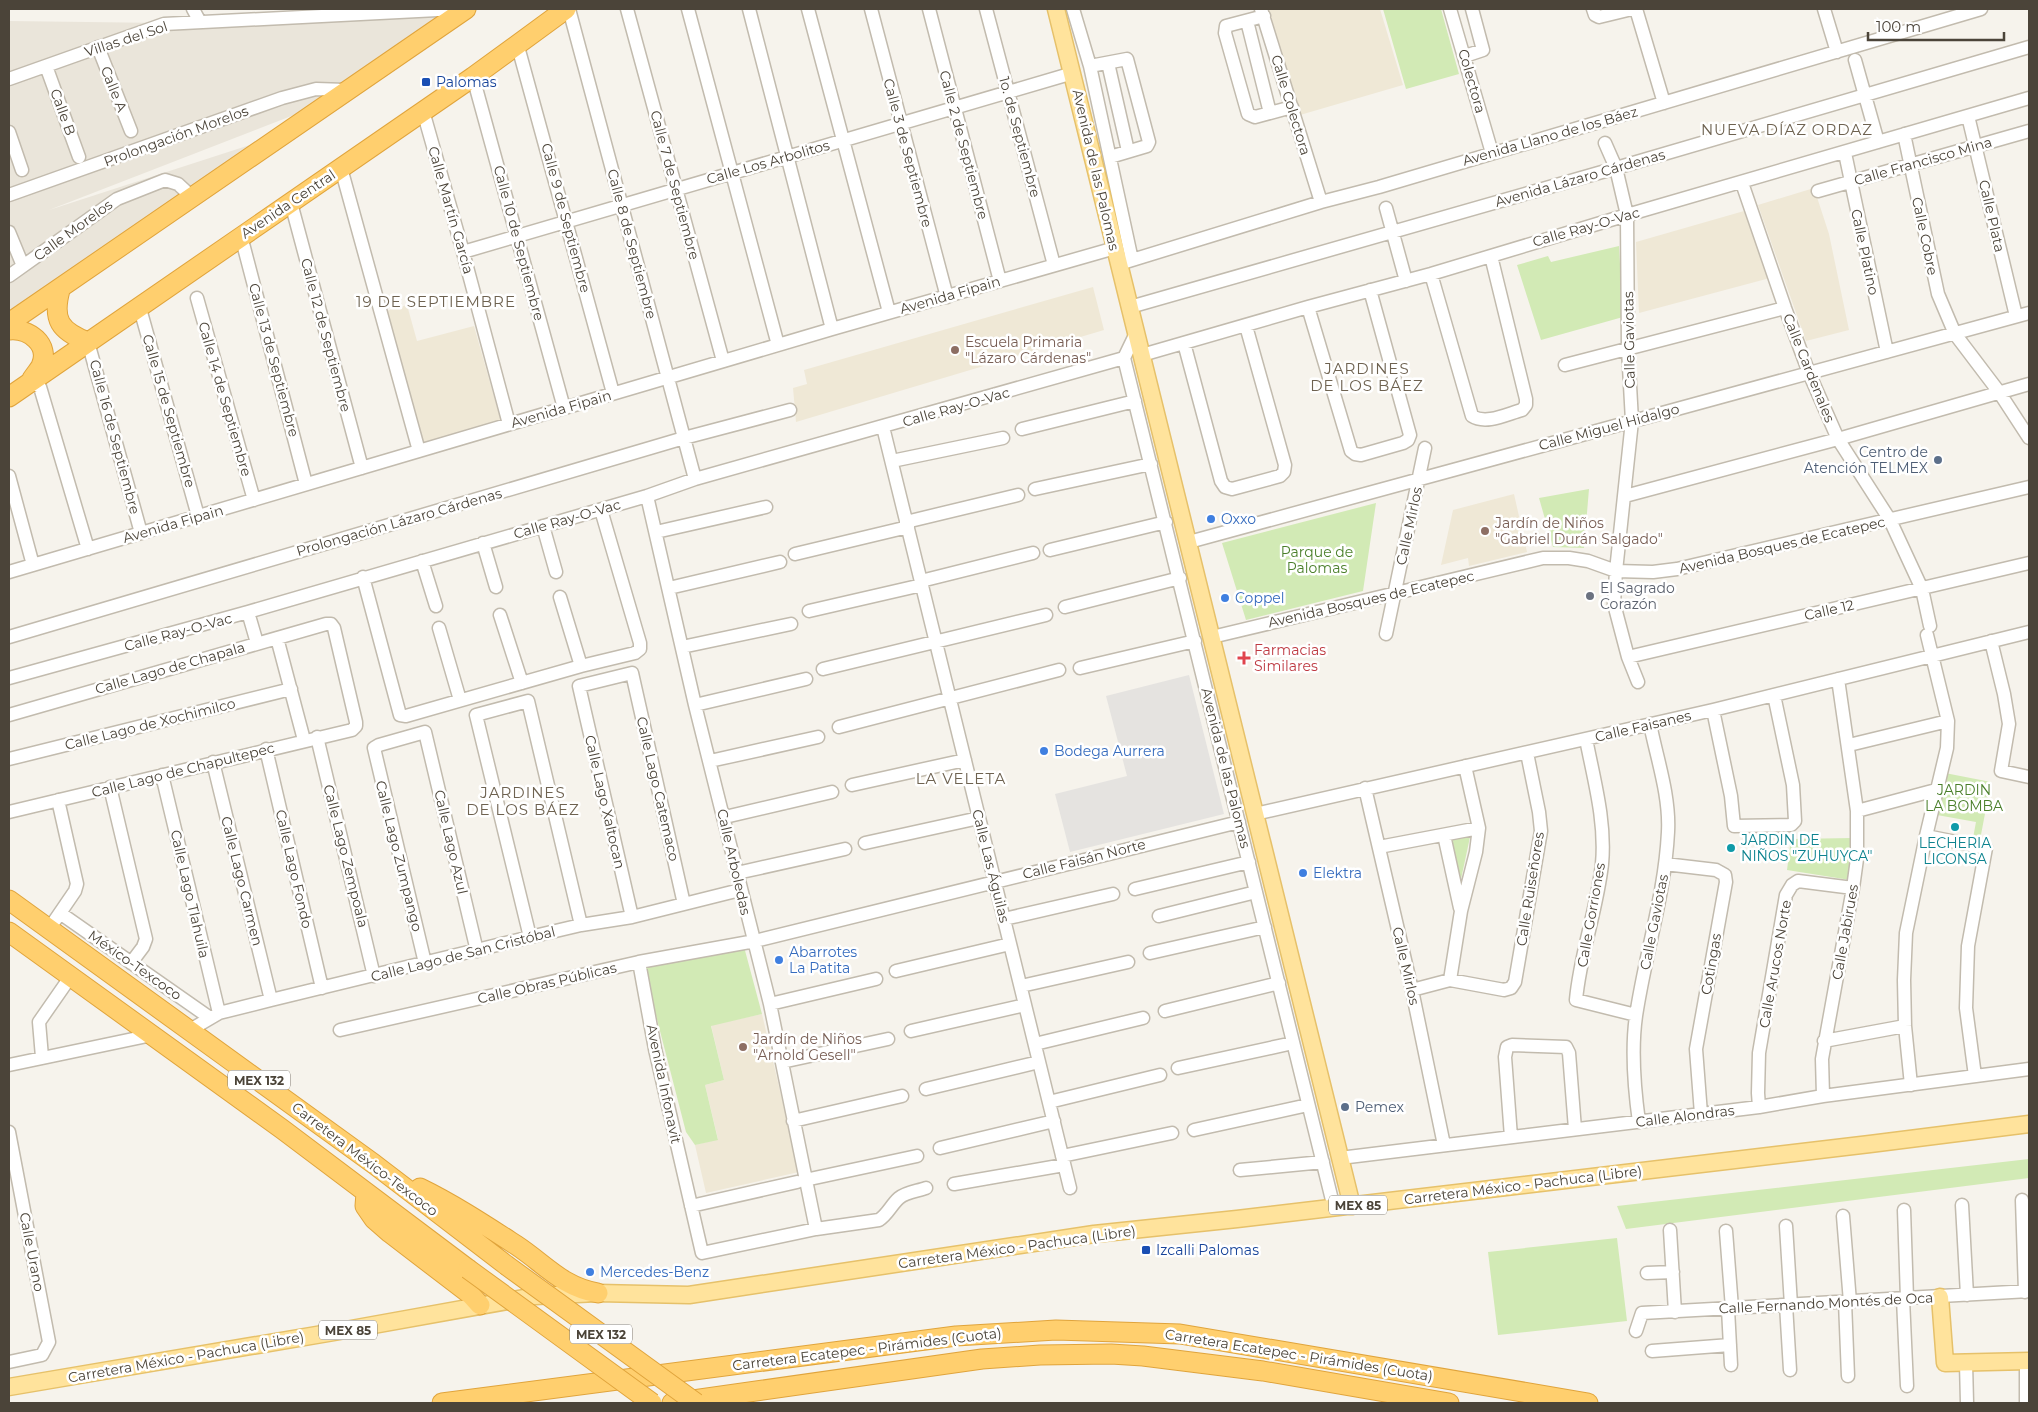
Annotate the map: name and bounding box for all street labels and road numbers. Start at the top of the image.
street label: Villas del Sol [82,17,170,61]
street label: Colectora [1454,47,1490,115]
street label: Calle Colectora [1267,53,1315,157]
street label: Calle A [97,63,132,115]
street label: Calle 2 de Septiembre [935,68,993,222]
street label: 1o. de Septiembre [995,75,1045,199]
street label: Calle 3 de Septiembre [879,76,937,230]
street label: Calle B [46,86,80,138]
street label: Avenida de las Palomas [1069,88,1123,253]
street label: Prolongación Morelos [101,101,251,171]
street label: Avenida Llano de los Báez [1460,102,1640,170]
street label: Calle 7 de Septiembre [646,108,704,262]
street label: Calle Francisco Mina [1852,133,1994,189]
street label: Calle Los Arbolitos [704,136,832,188]
street label: Calle 9 de Septiembre [537,141,595,295]
street label: Calle Martín García [424,144,478,276]
street label: Avenida Lázaro Cárdenas [1493,145,1667,211]
street label: Calle 10 de Septiembre [490,163,548,323]
street label: Avenida Central [237,166,339,242]
street label: Calle 8 de Septiembre [603,167,661,321]
street label: Calle Plata [1975,178,2009,254]
street label: Calle Morelos [30,195,116,265]
street label: Calle Cobre [1908,195,1942,277]
street label: Calle Ray-O-Vac [1530,203,1642,251]
street label: Calle Platino [1847,207,1883,297]
street label: Calle 12 de Septiembre [297,256,355,414]
street label: Avenida Fipain [898,272,1002,318]
street label: Calle 13 de Septiembre [245,281,303,439]
street label: Calle Gaviotas [1619,291,1639,389]
street label: Calle Cardenales [1779,311,1839,425]
street label: Calle 14 de Septiembre [194,320,256,478]
street label: Calle 15 de Septiembre [138,332,200,490]
street label: Calle 16 de Septiembre [86,358,144,516]
street label: Calle Ray-O-Vac [900,383,1012,431]
street label: Avenida Fipain [509,386,613,432]
street label: Calle Miguel Hidalgo [1537,400,1681,454]
street label: Prolongación Lázaro Cárdenas [294,484,504,560]
street label: Calle Mirlos [1392,485,1426,567]
street label: Calle Ray-O-Vac [511,495,623,543]
street label: Avenida Fipain [121,501,225,547]
street label: Avenida Bosques de Ecatepec [1677,512,1887,577]
street label: Avenida Bosques de Ecatepec [1266,566,1476,631]
street label: Calle 12 [1802,596,1856,624]
street label: Calle Ray-O-Vac [122,609,234,655]
street label: Calle Lago de Chapala [93,638,247,698]
street label: Avenida de las Palomas [1197,686,1255,850]
street label: Calle Lago de Xochimilco [63,694,237,754]
street label: Calle Faisanes [1593,706,1693,746]
street label: Calle Lago Catemaco [633,715,683,863]
street label: Calle Lago Xaltocan [581,733,629,871]
street label: Calle Lago de Chapultepec [90,739,276,801]
street label: Calle Lago Zumpango [372,779,427,934]
street label: Calle Lago Zempoala [319,783,373,929]
street label: Calle Lago Azul [430,788,472,896]
street label: Calle Arboledas [713,807,755,917]
street label: Calle Las Águilas [968,807,1014,925]
street label: Calle Lago Fondo [272,808,316,930]
street label: Calle Lago Carmen [217,814,267,948]
street label: Calle Lago Tlahuila [166,828,214,960]
street label: Calle Ruiseñores [1512,831,1548,947]
street label: Calle Faisán Norte [1020,835,1148,883]
street label: Calle Gorriones [1573,861,1609,969]
street label: Calle Gaviotas [1636,872,1672,971]
street label: Calle Jabirues [1828,883,1862,981]
street label: Calle Arucos Norte [1755,899,1795,1029]
street label: Calle Lago de San Cristóbal [369,922,557,986]
street label: Calle Mirlos [1388,925,1424,1007]
street label: México-Texcoco [85,926,185,1004]
street label: Cotingas [1697,932,1725,996]
street label: Calle Obras Públicas [476,958,618,1008]
street label: Avenida Infonavit [643,1023,686,1146]
road number: MEX 132 [228,1070,290,1090]
street label: Carretera México-Texcoco [288,1098,442,1220]
street label: Calle Alondras [1635,1101,1736,1131]
street label: Carretera México - Pachuca (Libre) [1403,1161,1643,1209]
road number: MEX 85 [1329,1196,1387,1214]
street label: Calle Urano [15,1211,49,1293]
street label: Carretera México - Pachuca (Libre) [897,1221,1137,1273]
street label: Calle Fernando Montés de Oca [1718,1288,1934,1318]
road number: MEX 85 [319,1320,377,1340]
street label: Carretera Ecatepec - Pirámides (Cuota) [731,1324,1003,1374]
road number: MEX 132 [570,1325,632,1344]
street label: Carretera Ecatepec - Pirámides (Cuota) [1164,1325,1434,1385]
street label: Carretera México - Pachuca (Libre) [66,1327,306,1387]

